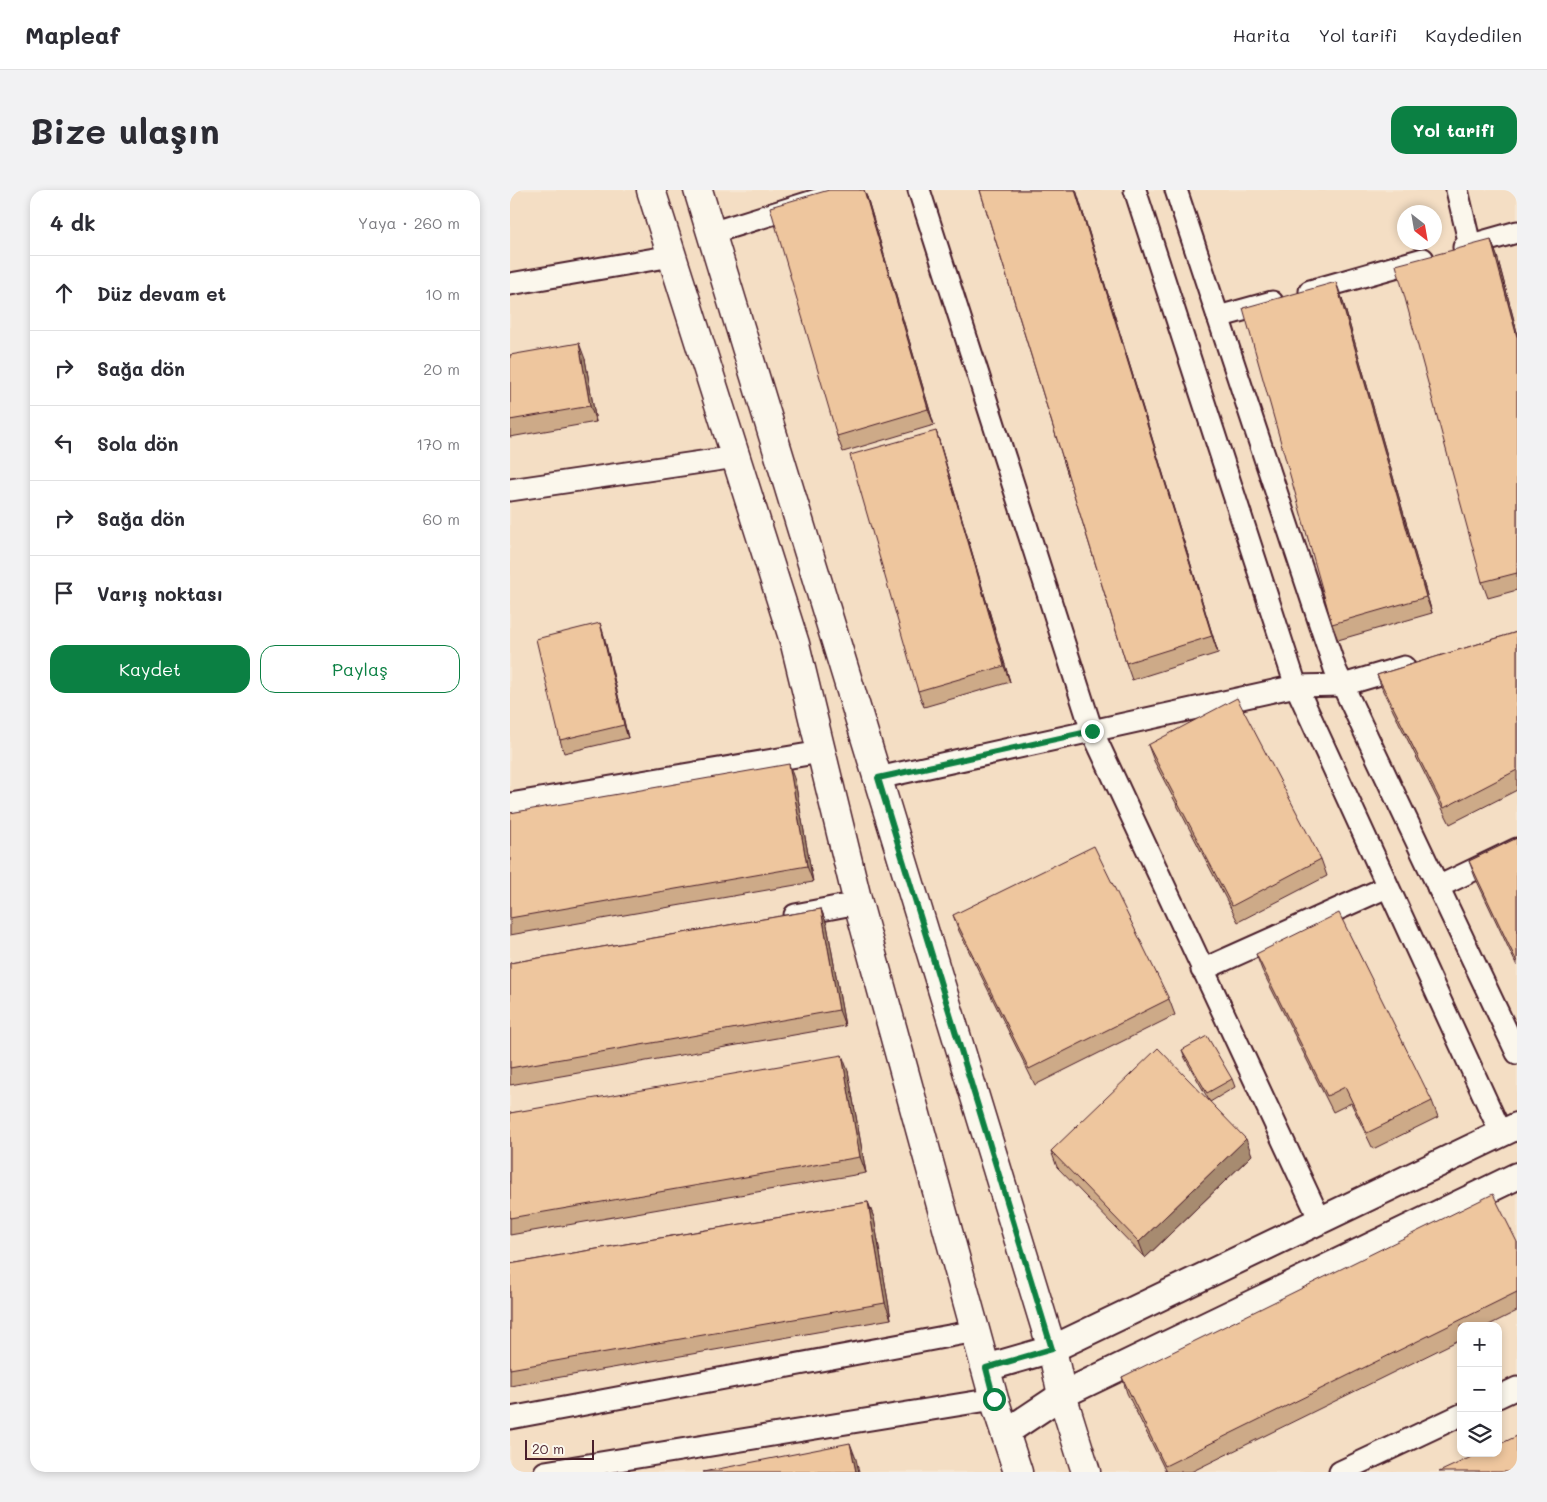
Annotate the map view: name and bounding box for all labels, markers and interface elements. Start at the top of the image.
text: Mapleaf [25,19,120,50]
text: Harita [1233,23,1290,47]
text: Yol tarifi [1318,23,1397,47]
text: Kaydedilen [1425,23,1522,47]
button: Yol tarifi [1391,106,1517,154]
text: Bize ulaşın [30,107,220,153]
north arrow [1397,205,1442,250]
text: 4 dk [50,209,96,236]
text: Yaya · 260 m [358,212,460,233]
icon: ahead [50,279,78,307]
text: Düz devam et [97,281,226,306]
text: 10 m [425,283,460,304]
icon: right [50,354,78,382]
text: Sağa dön [97,356,185,381]
text: 20 m [423,358,460,379]
icon: left [50,429,78,457]
text: Sola dön [97,431,179,456]
text: 170 m [416,433,460,454]
icon: right [50,504,78,532]
text: Sağa dön [97,506,185,531]
text: 60 m [423,508,460,529]
icon: arrive [50,579,78,607]
text: Varış noktası [97,581,223,606]
button: Kaydet [50,645,250,693]
button: Paylaş [260,645,460,693]
route end [1081,720,1104,743]
map controls [1457,1322,1502,1457]
button: + [1457,1322,1502,1367]
button: − [1457,1367,1502,1412]
route start [983,1388,1006,1411]
button: layers [1457,1412,1502,1457]
scale bar [525,1437,594,1460]
text: 20 m [532,1439,564,1458]

